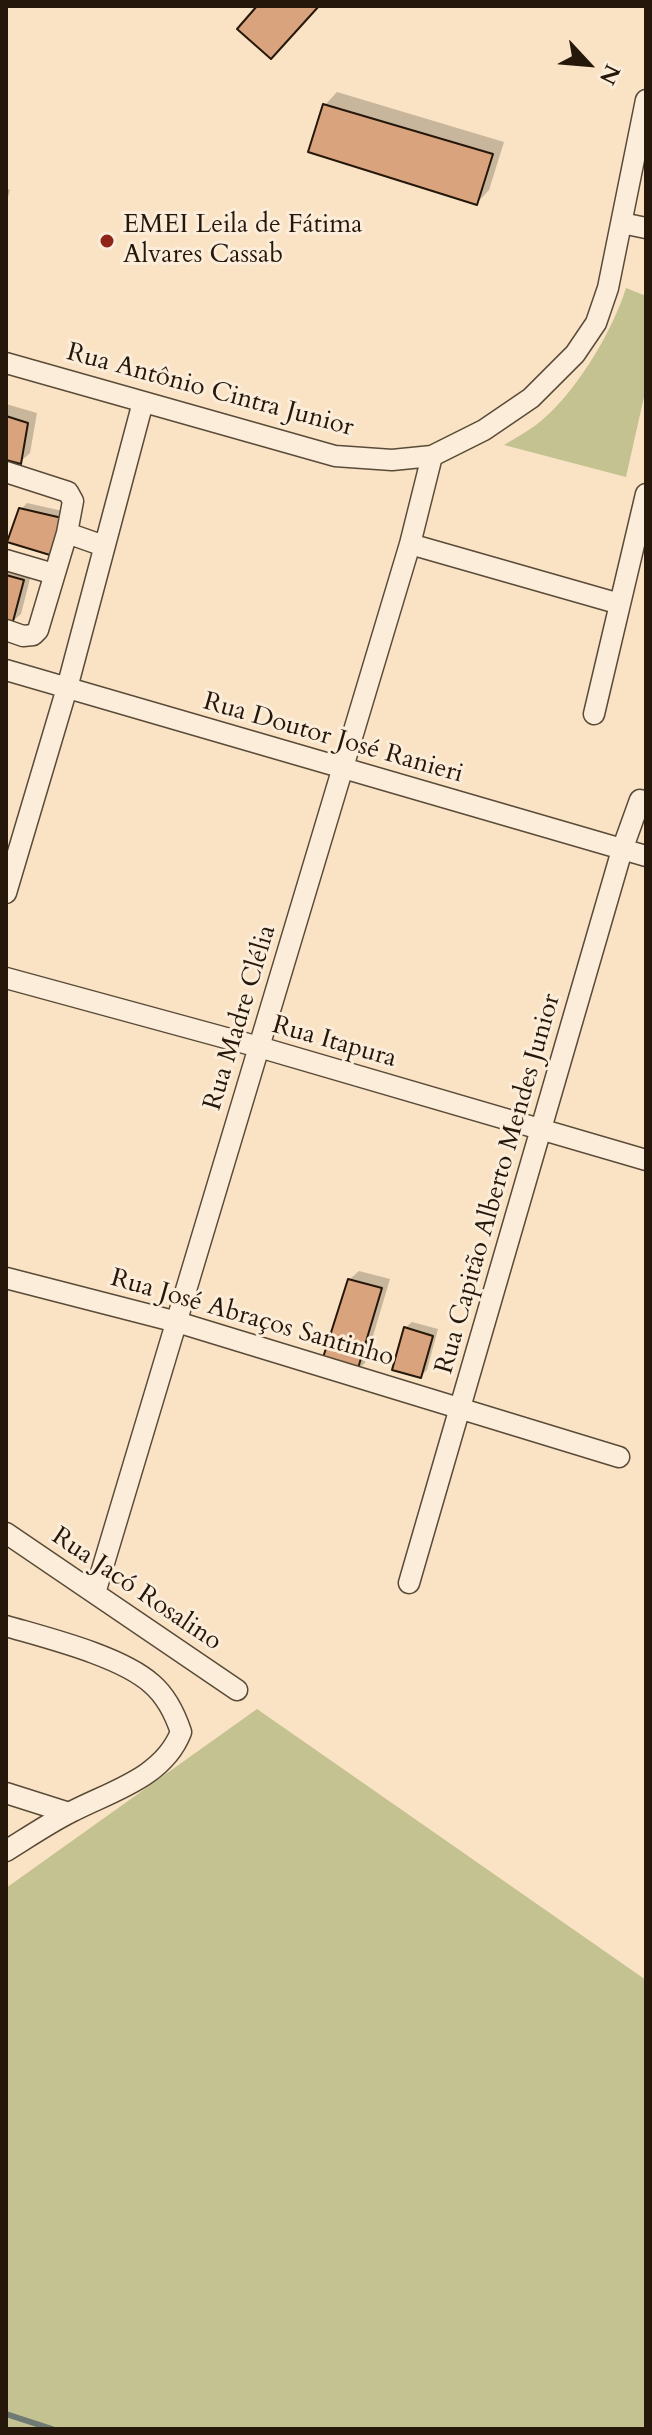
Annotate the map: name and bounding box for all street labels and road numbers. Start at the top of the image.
street label: Rua Antônio Cintra Junior [63,338,357,444]
street label: Rua Doutor José Ranieri [199,687,467,791]
street label: Rua Madre Clélia [198,922,284,1114]
street label: Rua Capitão Alberto Mendes Junior [430,990,568,1378]
street label: Rua Itapura [268,1010,400,1076]
street label: Rua José Abraços Santinho [107,1264,397,1374]
street label: Rua Jacó Rosalino [45,1522,227,1658]

